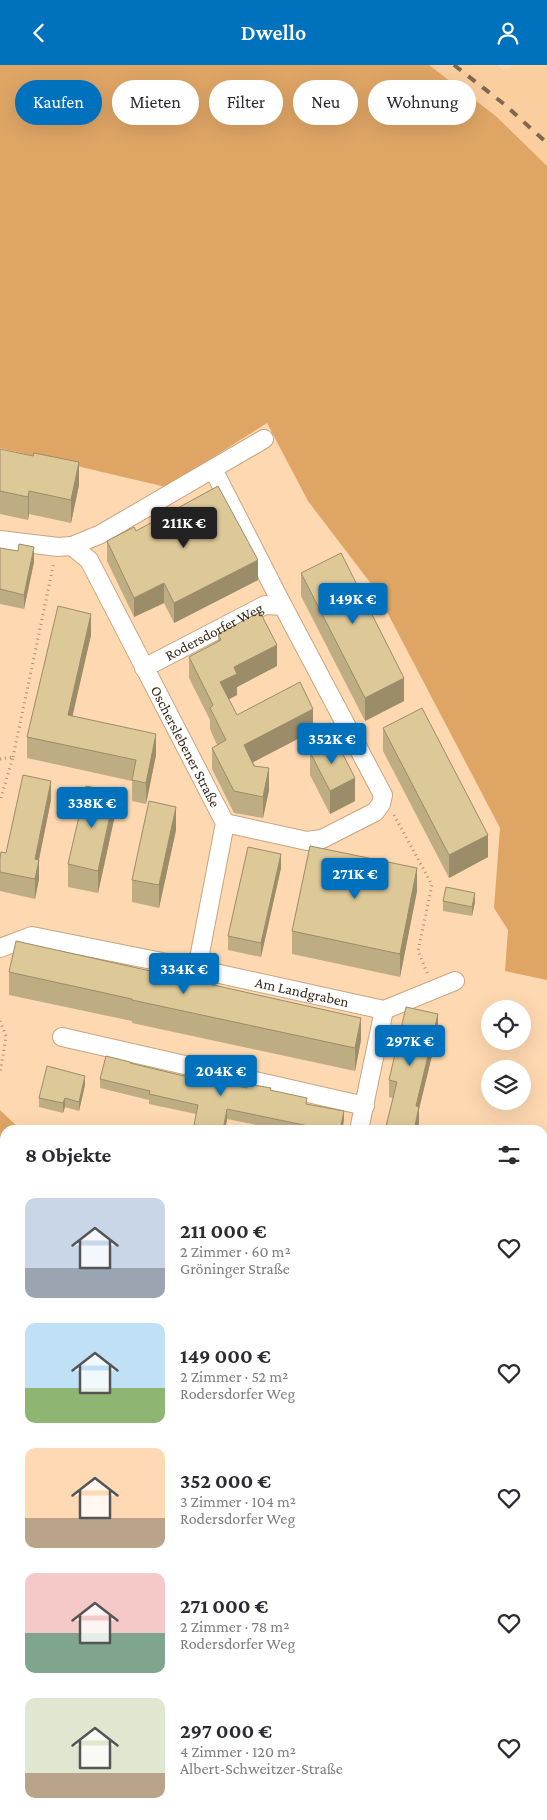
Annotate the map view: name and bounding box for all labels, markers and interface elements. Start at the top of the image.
icon: back [25,19,53,47]
icon: person [494,19,522,47]
text: Dwello [241,20,306,45]
chip: Kaufen [15,80,102,125]
chip: Mieten [112,80,199,125]
chip: Filter [209,80,283,125]
chip: Neu [293,80,358,125]
chip: Wohnung [368,80,476,125]
pin: 211K € [143,507,225,549]
text: 211K € [162,514,206,531]
pin: 149K € [312,583,394,625]
text: 149K € [329,590,377,607]
street label: Rodersdorfer Weg [162,599,266,664]
street label: Oscherslebener Straße [147,683,224,810]
pin: 352K € [291,723,373,765]
text: 352K € [308,730,356,747]
pin: 338K € [51,787,133,829]
text: 338K € [68,794,116,811]
pin: 271K € [314,857,396,900]
text: 271K € [332,865,378,882]
pin: 334K € [143,953,225,995]
text: 334K € [160,960,208,977]
street label: Am Landgraben [254,974,350,1010]
map controls [481,1000,531,1110]
button: locate [481,1000,531,1050]
pin: 297K € [369,1025,451,1067]
text: 297K € [386,1032,434,1049]
pin: 204K € [180,1055,262,1097]
button: layers [481,1060,531,1110]
text: 204K € [196,1062,246,1079]
icon: filters [495,1141,523,1169]
text: 8 Objekte [25,1143,111,1167]
icon: home [65,1218,125,1278]
text: 211 000 € [180,1219,267,1243]
icon: heart [495,1234,523,1262]
text: 2 Zimmer · 60 m² [180,1243,291,1260]
text: Gröninger Straße [180,1260,290,1277]
icon: home [65,1343,125,1403]
text: 149 000 € [180,1344,271,1368]
icon: heart [495,1359,523,1387]
text: 2 Zimmer · 52 m² [180,1368,288,1385]
text: Rodersdorfer Weg [180,1385,295,1402]
icon: home [65,1468,125,1528]
text: 352 000 € [180,1469,271,1493]
icon: heart [495,1484,523,1512]
text: 3 Zimmer · 104 m² [180,1493,296,1510]
text: Rodersdorfer Weg [180,1510,295,1527]
icon: home [65,1593,125,1653]
text: 271 000 € [180,1594,268,1618]
icon: heart [495,1609,523,1637]
text: 2 Zimmer · 78 m² [180,1618,289,1635]
text: Rodersdorfer Weg [180,1635,295,1652]
icon: home [65,1718,125,1778]
text: 297 000 € [180,1719,272,1743]
icon: heart [495,1734,523,1762]
text: 4 Zimmer · 120 m² [180,1743,296,1760]
text: Albert-Schweitzer-Straße [180,1760,343,1777]

